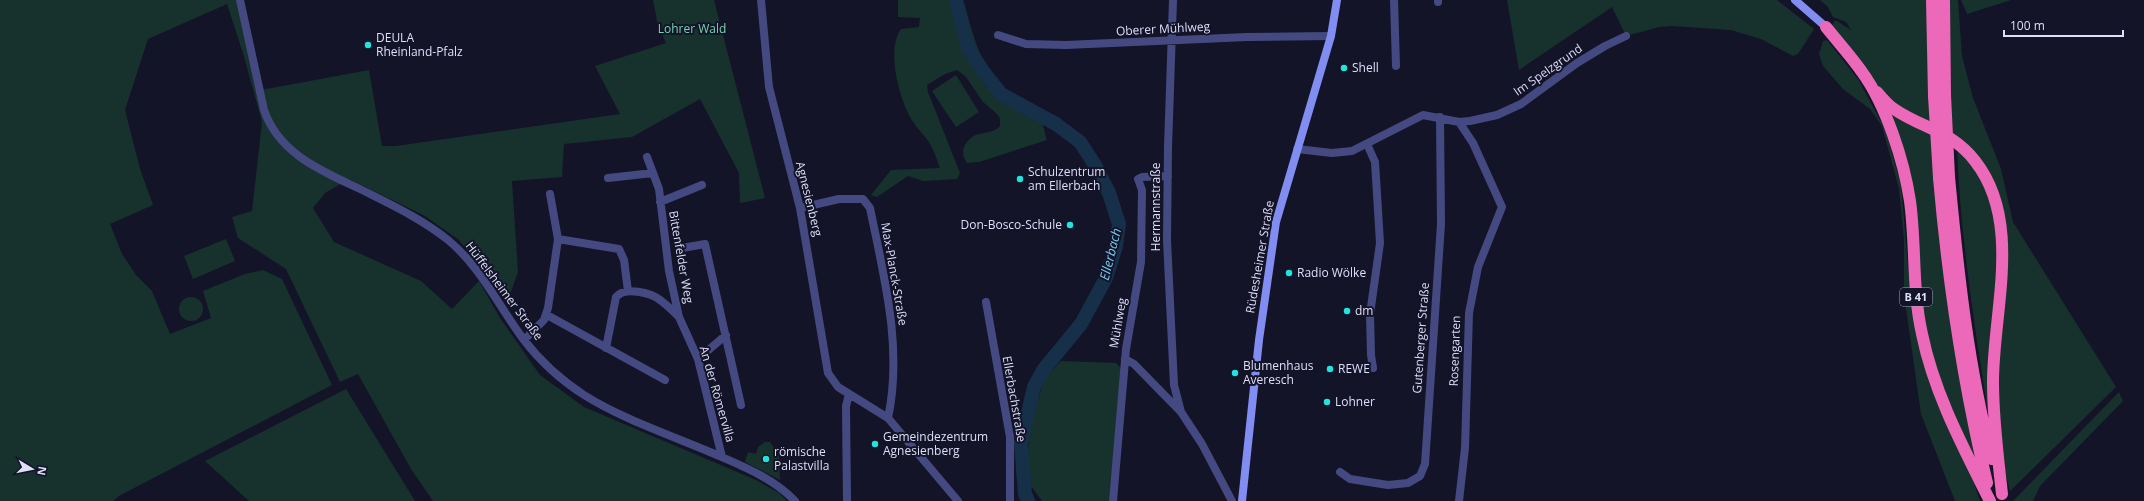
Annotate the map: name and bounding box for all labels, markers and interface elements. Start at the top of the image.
scale bar [2004,12,2123,38]
text: 100 m [2010,17,2045,34]
street label: Oberer Mühlweg [1116,18,1211,39]
park label: Lohrer Wald [658,20,726,37]
place label: DEULA Rheinland-Pfalz [376,29,463,60]
marker: DEULA Rheinland-Pfalz [363,40,373,50]
street label: Im Spelzgrund [1510,40,1586,100]
place label: Shell [1352,59,1379,76]
marker: Shell [1339,63,1349,73]
street label: Agnesienberg [792,160,827,239]
street label: Hermannstraße [1147,162,1164,251]
place label: Schulzentrum am Ellerbach [1028,163,1105,194]
marker: Schulzentrum am Ellerbach [1015,174,1025,184]
street label: Rüdesheimer Straße [1241,199,1278,315]
street label: Bittenfelder Weg [665,209,698,305]
place label: Don-Bosco-Schule [961,216,1062,233]
marker: Don-Bosco-Schule [1065,220,1075,230]
street label: Max-Planck-Straße [877,221,912,327]
water label: Ellerbach [1095,226,1125,282]
street label: Hüffelsheimer Straße [462,238,547,344]
place label: Radio Wölke [1297,264,1366,281]
marker: Radio Wölke [1284,268,1294,278]
street label: Gutenberger Straße [1408,282,1433,394]
road number: B 41 [1900,288,1932,306]
street label: Mühlweg [1105,296,1130,350]
place label: dm [1355,302,1373,319]
marker: dm [1342,306,1352,316]
street label: Rosengarten [1445,315,1464,387]
street label: An der Römervilla [696,344,739,444]
street label: Ellerbachstraße [999,354,1030,444]
place label: Blumenhaus Averesch [1243,357,1314,388]
place label: REWE [1338,360,1370,377]
marker: REWE [1325,364,1335,374]
marker: Blumenhaus Averesch [1230,368,1240,378]
place label: Lohner [1335,393,1375,410]
marker: Lohner [1322,397,1332,407]
place label: Gemeindezentrum Agnesienberg [883,428,988,459]
marker: Gemeindezentrum Agnesienberg [870,439,880,449]
place label: römische Palastvilla [774,443,829,474]
north arrow [12,449,52,489]
marker: römische Palastvilla [761,454,771,464]
text: N [34,465,51,477]

